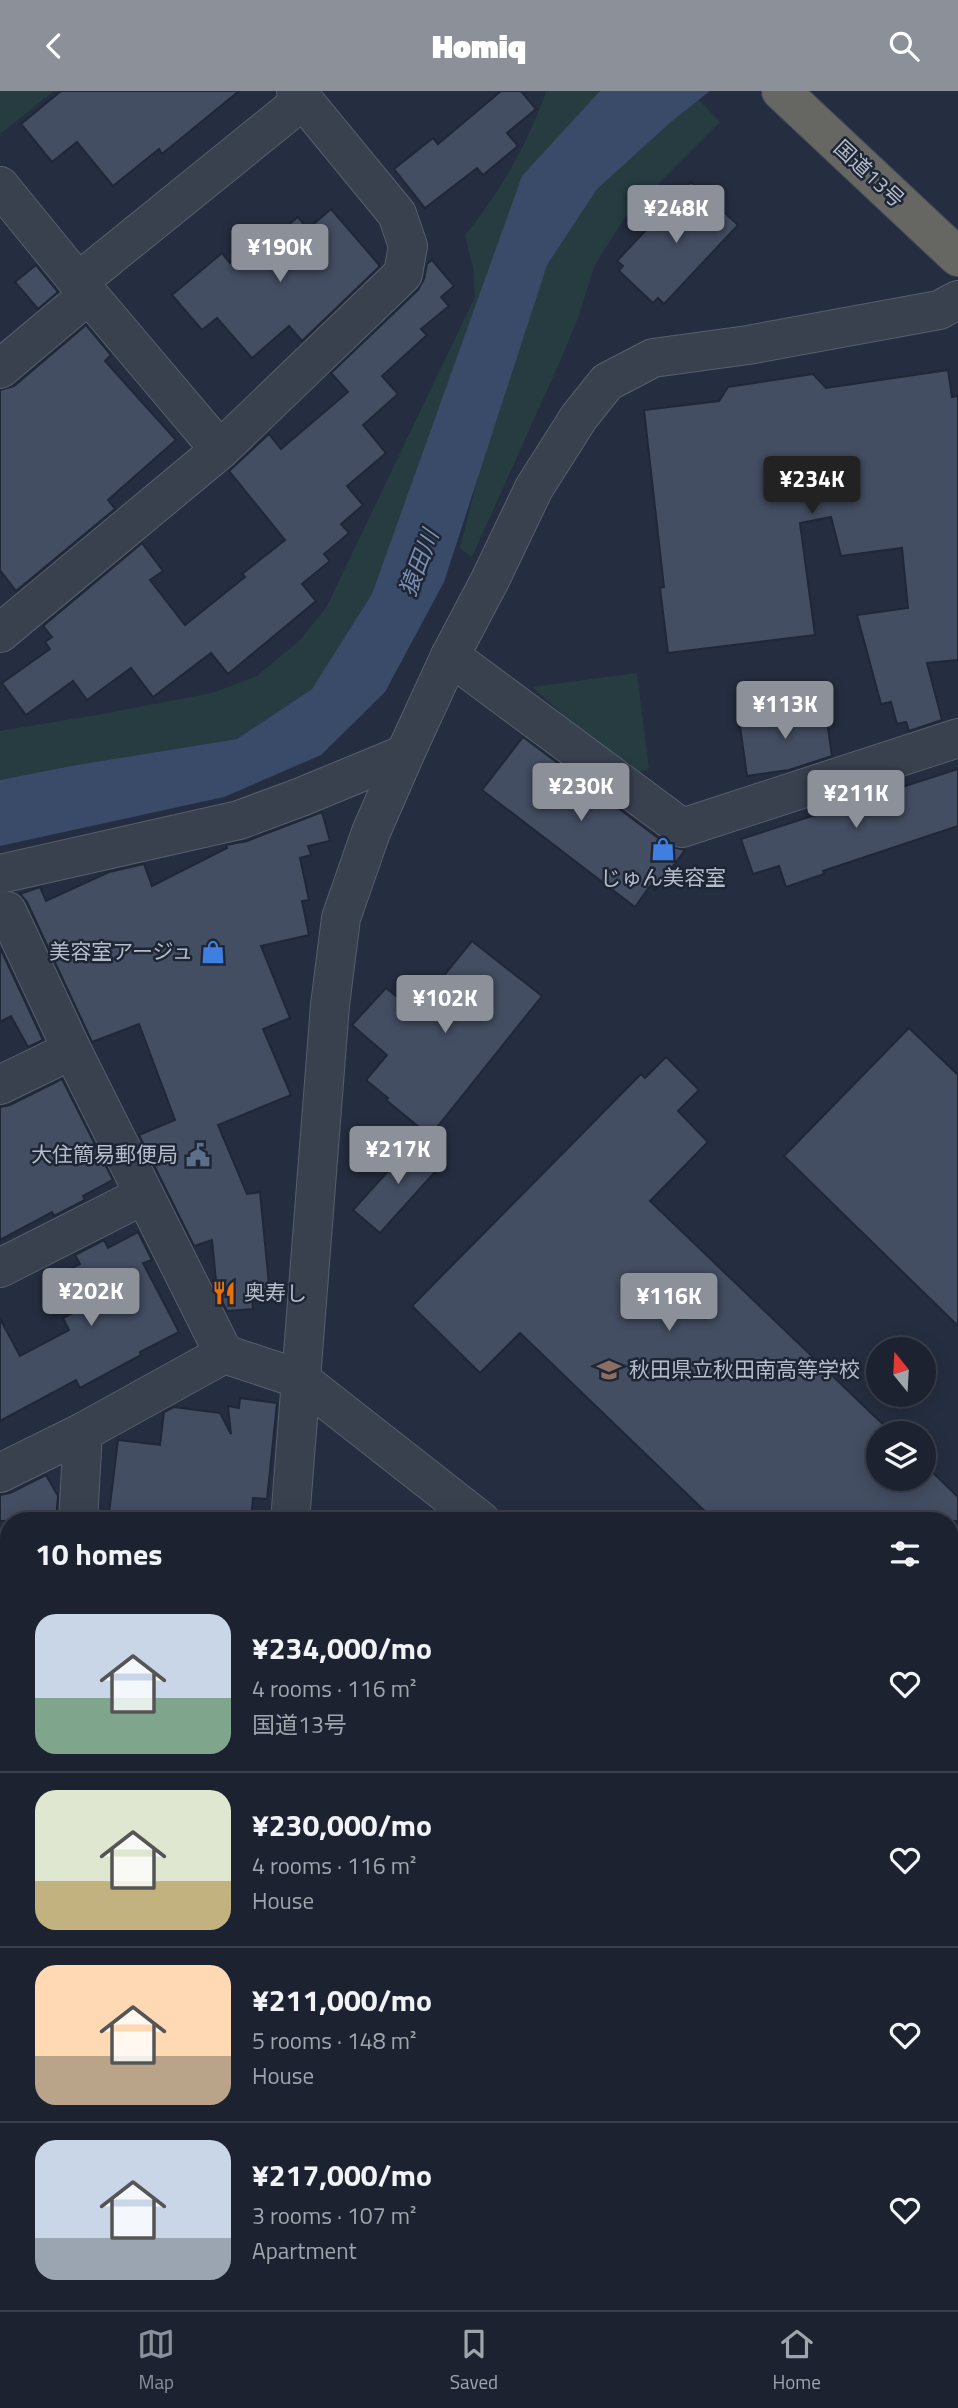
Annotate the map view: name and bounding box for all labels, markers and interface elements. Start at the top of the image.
text: Homiq [432,22,526,70]
icon: back [35,27,73,65]
icon: search [885,27,923,65]
street label: 国道13号 [827,132,912,214]
pin: ¥248K [627,185,725,245]
text: ¥248K [643,190,709,225]
pin: ¥190K [231,225,329,284]
text: ¥190K [247,229,313,264]
pin: ¥234K [763,457,861,516]
text: ¥234K [779,461,845,496]
water label: 猿田川 [390,522,448,601]
pin: ¥113K [736,681,834,741]
text: ¥113K [752,686,818,721]
pin: ¥230K [532,763,630,823]
text: ¥230K [548,768,614,803]
pin: ¥211K [807,771,905,830]
text: ¥211K [823,775,889,810]
shop icon: じゅん美容室 [649,835,677,863]
place label: じゅん美容室 [600,861,726,893]
place label: 美容室アージュ [49,935,193,967]
shop icon: 美容室アージュ [199,938,227,966]
pin: ¥102K [396,975,494,1035]
text: ¥102K [412,980,478,1015]
pin: ¥217K [349,1127,447,1186]
text: ¥217K [365,1131,431,1166]
place label: 大住簡易郵便局 [31,1138,178,1170]
public building icon: 大住簡易郵便局 [184,1141,212,1169]
pin: ¥202K [42,1269,140,1328]
text: ¥202K [58,1273,124,1308]
pin: ¥116K [620,1273,718,1333]
place label: 奥寿し [244,1276,307,1308]
text: ¥116K [636,1278,702,1313]
restaurant icon: 奥寿し [210,1279,238,1307]
north arrow [866,1337,936,1407]
map controls [866,1337,936,1491]
place label: 秋田県立秋田南高等学校 [629,1353,860,1385]
school or university icon: 秋田県立秋田南高等学校 [595,1356,623,1384]
button: layers [866,1421,936,1491]
text: 10 homes [35,1531,162,1577]
icon: filters [886,1535,924,1573]
text: ¥234,000/mo [252,1625,432,1671]
icon: home [91,1642,175,1726]
icon: heart [886,1665,924,1703]
text: 4 rooms · 116 m² [252,1671,416,1706]
text: 国道13号 [252,1707,347,1742]
text: ¥230,000/mo [252,1802,432,1848]
icon: home [91,1818,175,1902]
icon: heart [886,1841,924,1879]
text: 4 rooms · 116 m² [252,1848,416,1883]
text: House [252,1883,314,1918]
text: ¥211,000/mo [252,1977,432,2023]
icon: home [91,1993,175,2077]
icon: heart [886,2016,924,2054]
text: 5 rooms · 148 m² [252,2023,416,2058]
text: House [252,2058,314,2093]
text: ¥217,000/mo [252,2152,432,2198]
icon: home [91,2168,175,2252]
icon: heart [886,2191,924,2229]
text: 3 rooms · 107 m² [252,2198,416,2233]
text: Apartment [252,2233,357,2268]
tab: Map [137,2325,175,2396]
tab: Saved [450,2325,498,2396]
tab: Home [773,2325,821,2396]

